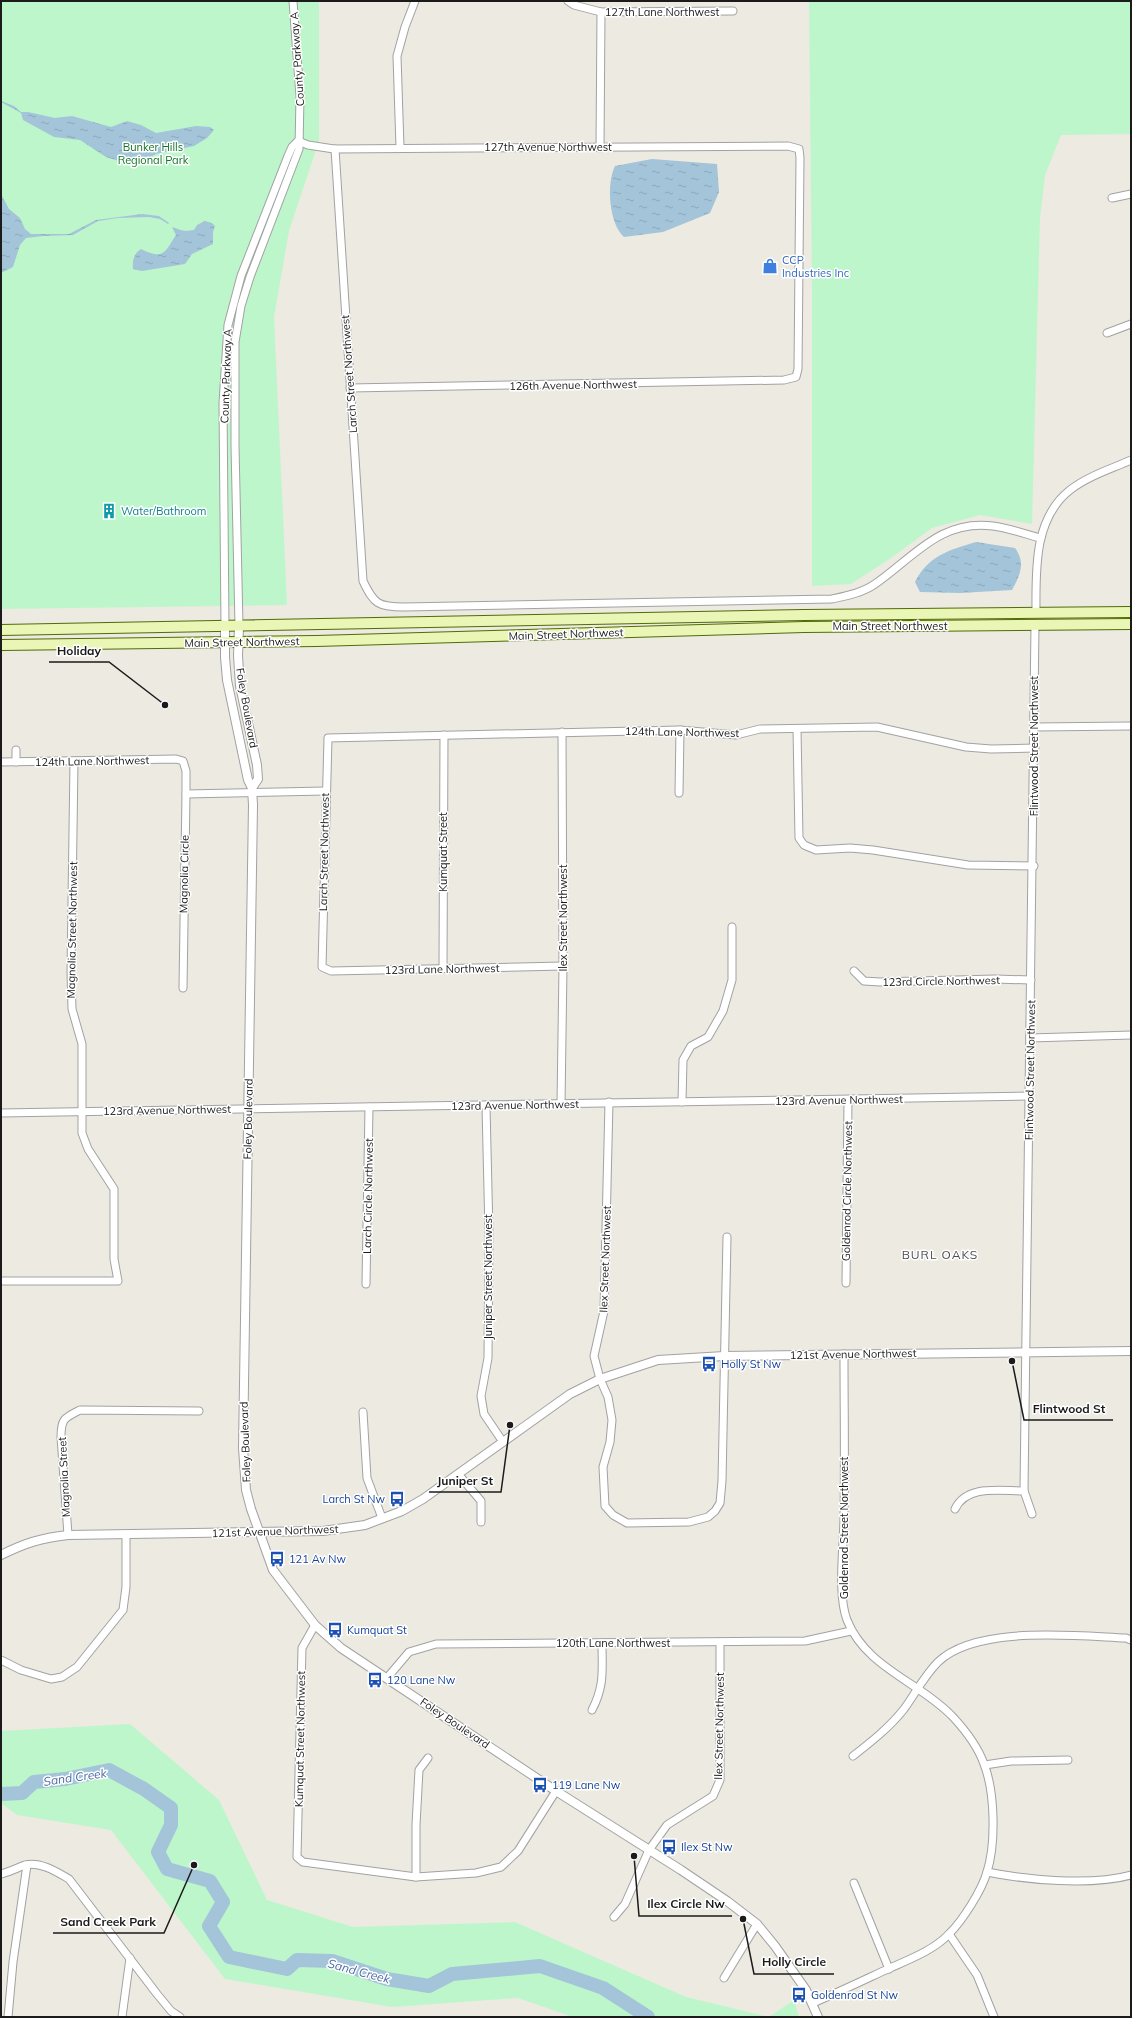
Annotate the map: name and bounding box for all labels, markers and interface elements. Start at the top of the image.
street label: 127th Lane Northwest [605,5,719,19]
street label: County Parkway A [287,11,307,107]
park label: Bunker Hills Regional Park [118,140,189,167]
street label: 127th Avenue Northwest [484,140,612,154]
place label: CCP Industries Inc [782,253,850,280]
shop icon: CCP Industries Inc [761,257,779,275]
street label: Larch Street Northwest [338,314,360,434]
street label: County Parkway A [217,328,235,424]
street label: 126th Avenue Northwest [509,377,637,393]
building icon: Water/Bathroom [100,502,118,520]
place label: Water/Bathroom [121,504,207,518]
street label: Main Street Northwest [833,619,948,633]
street label: Main Street Northwest [508,625,624,643]
street label: Main Street Northwest [184,634,300,650]
callout: Holiday [49,638,109,662]
text: Holiday [57,643,101,658]
street label: Foley Boulevard [233,667,261,749]
street label: Flintwood Street Northwest [1027,676,1041,816]
street label: 124th Lane Northwest [625,724,740,740]
street label: 124th Lane Northwest [35,753,150,769]
street label: Larch Street Northwest [316,793,332,911]
street label: Kumquat Street [436,812,450,892]
street label: Magnolia Circle [176,835,192,913]
street label: Magnolia Street Northwest [64,861,80,999]
street label: Ilex Street Northwest [556,864,570,972]
street label: 123rd Lane Northwest [384,961,500,977]
street label: 123rd Circle Northwest [882,973,1000,989]
street label: Flintwood Street Northwest [1022,1000,1038,1140]
street label: Foley Boulevard [240,1078,256,1160]
street label: 123rd Avenue Northwest [775,1092,903,1108]
street label: 123rd Avenue Northwest [451,1097,579,1113]
street label: 123rd Avenue Northwest [103,1102,231,1118]
street label: Goldenrod Circle Northwest [839,1121,855,1261]
street label: Larch Circle Northwest [360,1138,376,1254]
street label: Ilex Street Northwest [596,1205,614,1313]
street label: Juniper Street Northwest [481,1214,495,1340]
district label: BURL OAKS [902,1247,978,1262]
street label: 121st Avenue Northwest [789,1346,917,1362]
bus stop icon: Holly St Nw [700,1355,718,1373]
place label: Holly St Nw [721,1357,781,1371]
callout: Flintwood St [1024,1396,1113,1420]
street label: Foley Boulevard [237,1401,253,1483]
text: Flintwood St [1033,1401,1106,1416]
street label: Magnolia Street [55,1436,73,1518]
street label: Goldenrod Street Northwest [837,1457,851,1599]
callout: Juniper St [429,1468,501,1492]
text: Juniper St [437,1473,494,1488]
bus stop icon: Larch St Nw [388,1490,406,1508]
place label: Larch St Nw [322,1492,385,1506]
street label: 121st Avenue Northwest [211,1522,339,1540]
bus stop icon: 121 Av Nw [268,1550,286,1568]
place label: 121 Av Nw [289,1552,346,1566]
bus stop icon: Kumquat St [326,1621,344,1639]
place label: Kumquat St [347,1623,407,1637]
street label: 120th Lane Northwest [556,1636,670,1650]
street label: Kumquat Street Northwest [292,1671,308,1807]
bus stop icon: 120 Lane Nw [366,1671,384,1689]
street label: Ilex Street Northwest [711,1672,727,1780]
place label: 120 Lane Nw [387,1673,456,1687]
street label: Foley Boulevard [418,1695,492,1751]
water label: Sand Creek [42,1765,108,1789]
bus stop icon: 119 Lane Nw [531,1776,549,1794]
place label: 119 Lane Nw [552,1778,621,1792]
bus stop icon: Ilex St Nw [660,1838,678,1856]
place label: Ilex St Nw [681,1840,733,1854]
callout: Ilex Circle Nw [639,1892,732,1916]
text: Ilex Circle Nw [647,1896,725,1911]
callout: Sand Creek Park [53,1909,164,1933]
text: Sand Creek Park [60,1914,156,1929]
callout: Holly Circle [754,1950,834,1974]
text: Holly Circle [762,1954,827,1969]
water label: Sand Creek [326,1956,393,1987]
bus stop icon: Goldenrod St Nw [790,1986,808,2004]
place label: Goldenrod St Nw [811,1988,898,2002]

